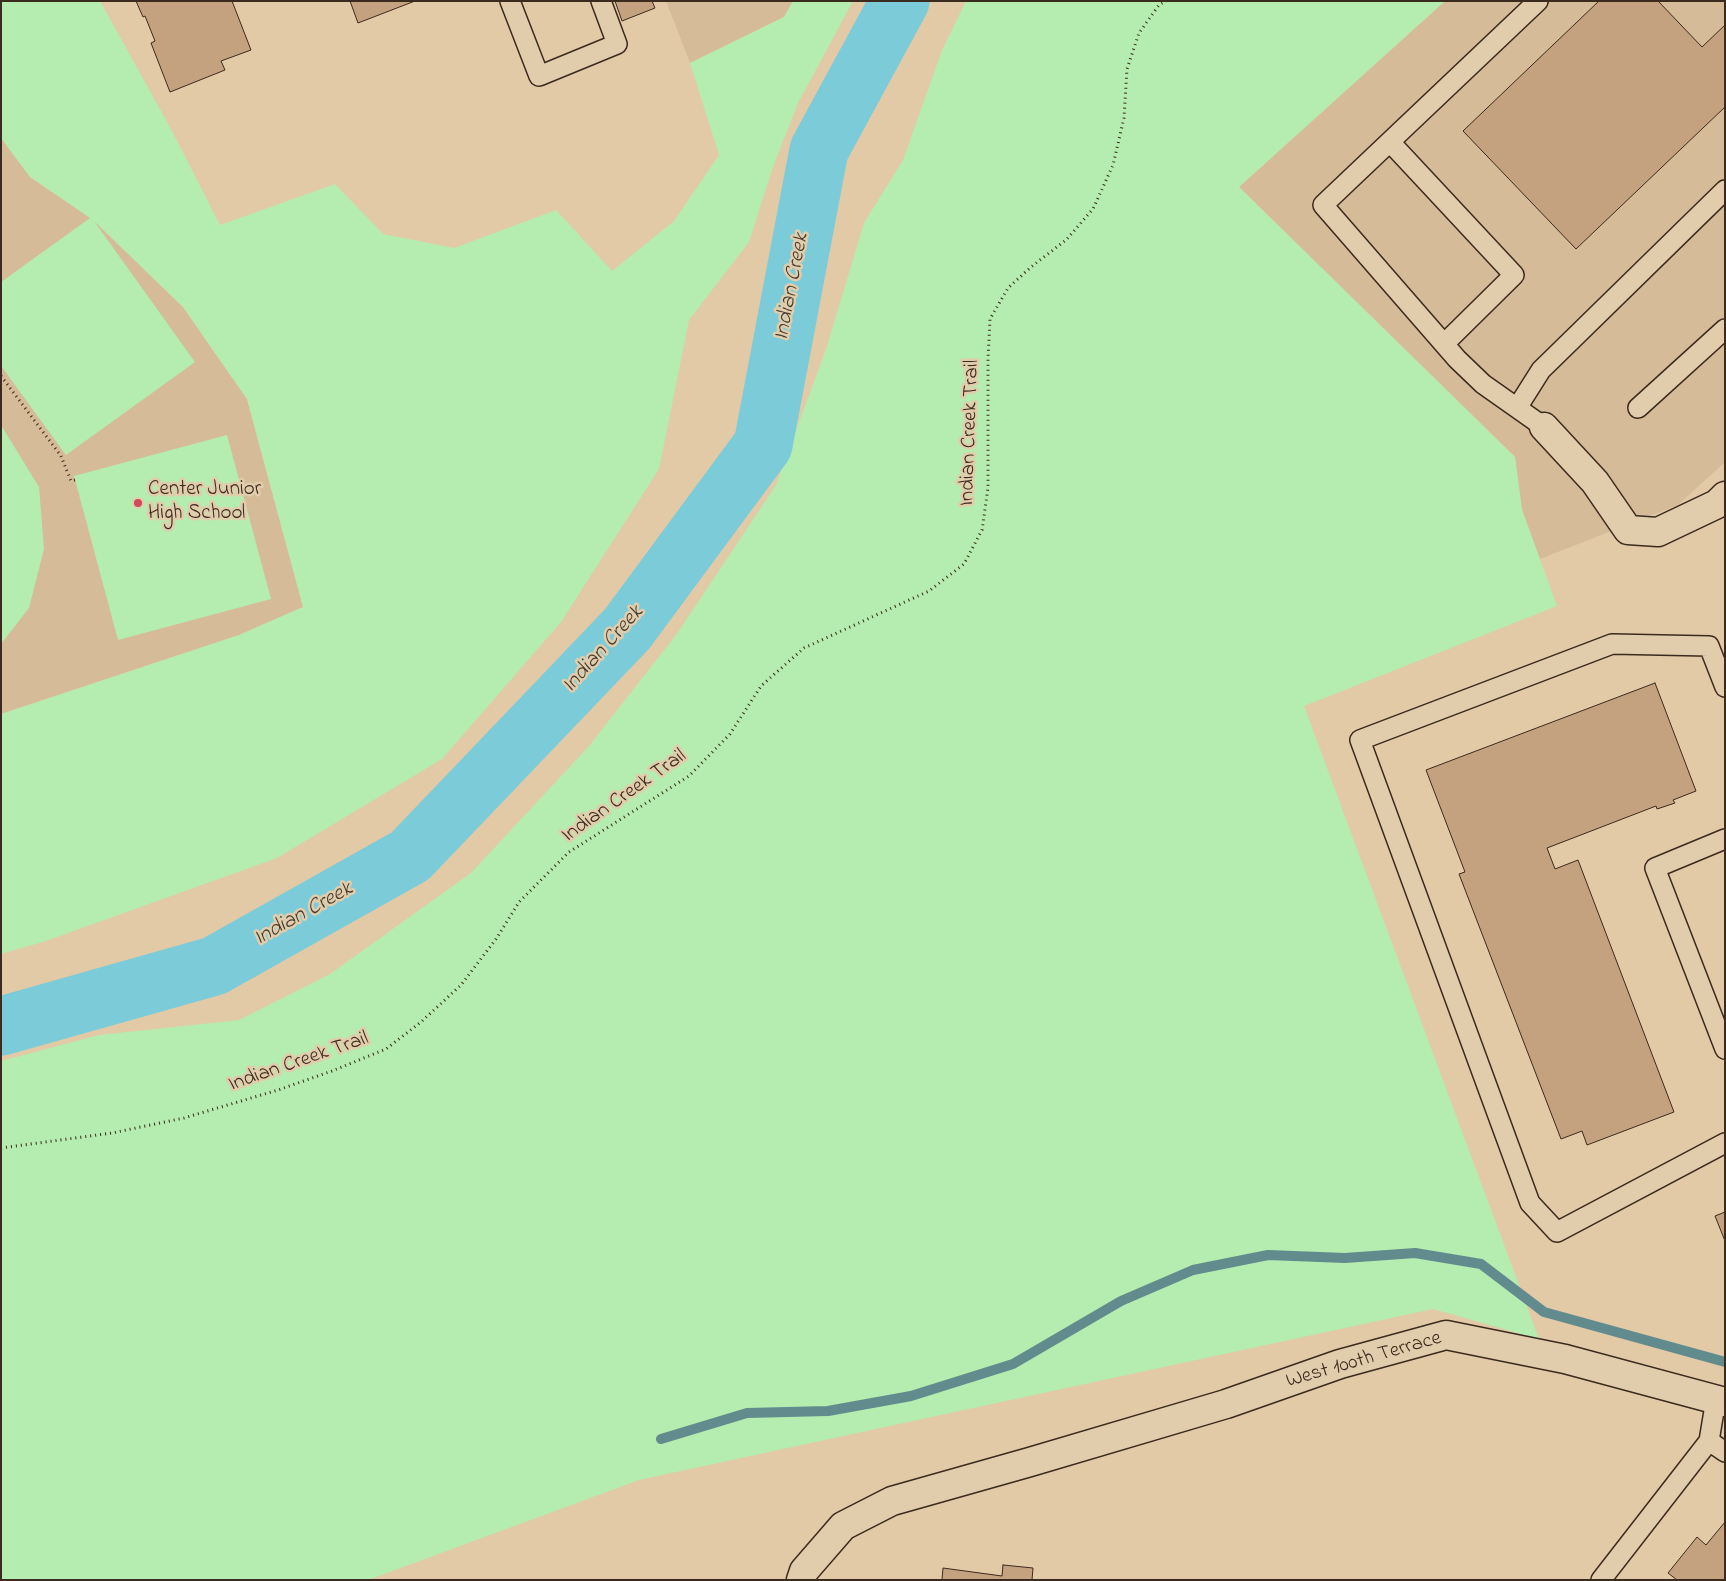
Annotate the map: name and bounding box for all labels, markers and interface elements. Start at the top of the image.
water label: Indian Creek [770,231,816,343]
street label: Indian Creek Trail [956,359,986,507]
place label: Center Junior High School [148,478,261,528]
marker: Center Junior High School [132,497,144,509]
water label: Indian Creek [558,601,650,699]
street label: Indian Creek Trail [558,745,692,849]
water label: Indian Creek [250,877,358,953]
street label: Indian Creek Trail [226,1027,372,1099]
street label: West 100th Terrace [1283,1327,1445,1395]

